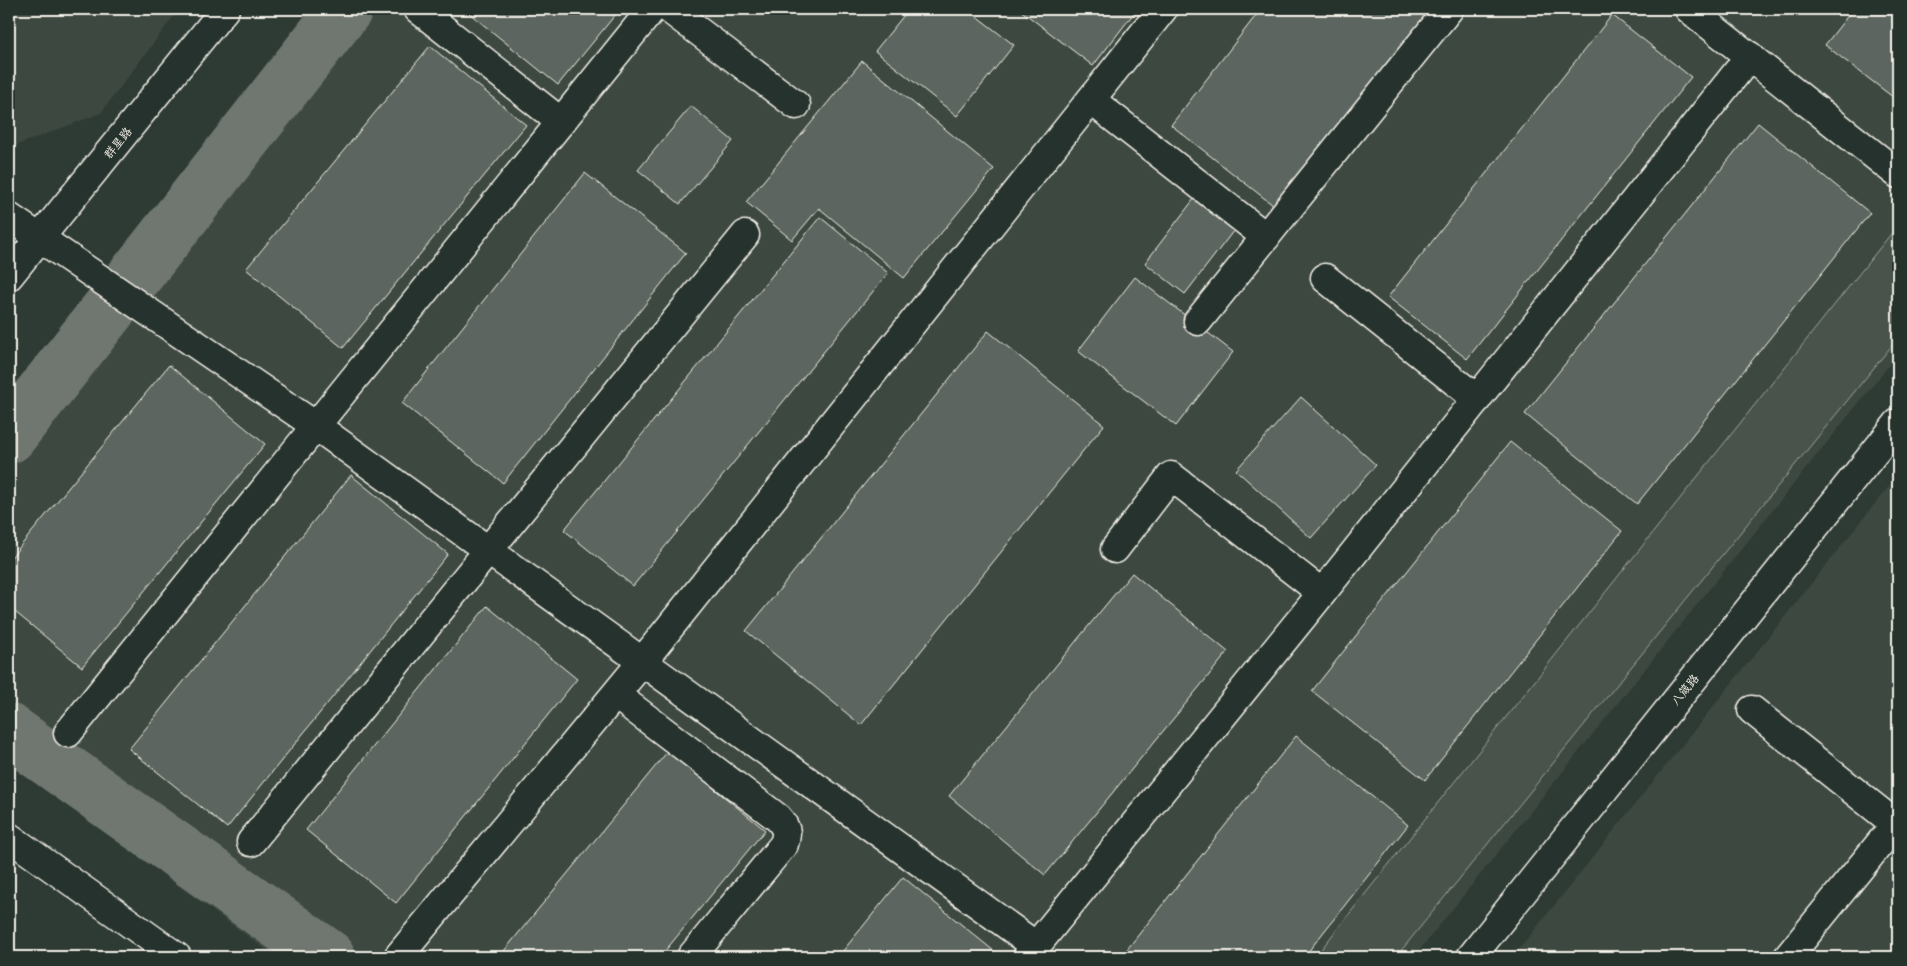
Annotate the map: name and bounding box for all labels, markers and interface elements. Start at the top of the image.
street label: 群星路 [100,123,135,161]
street label: 八箴路 [1667,670,1702,708]

